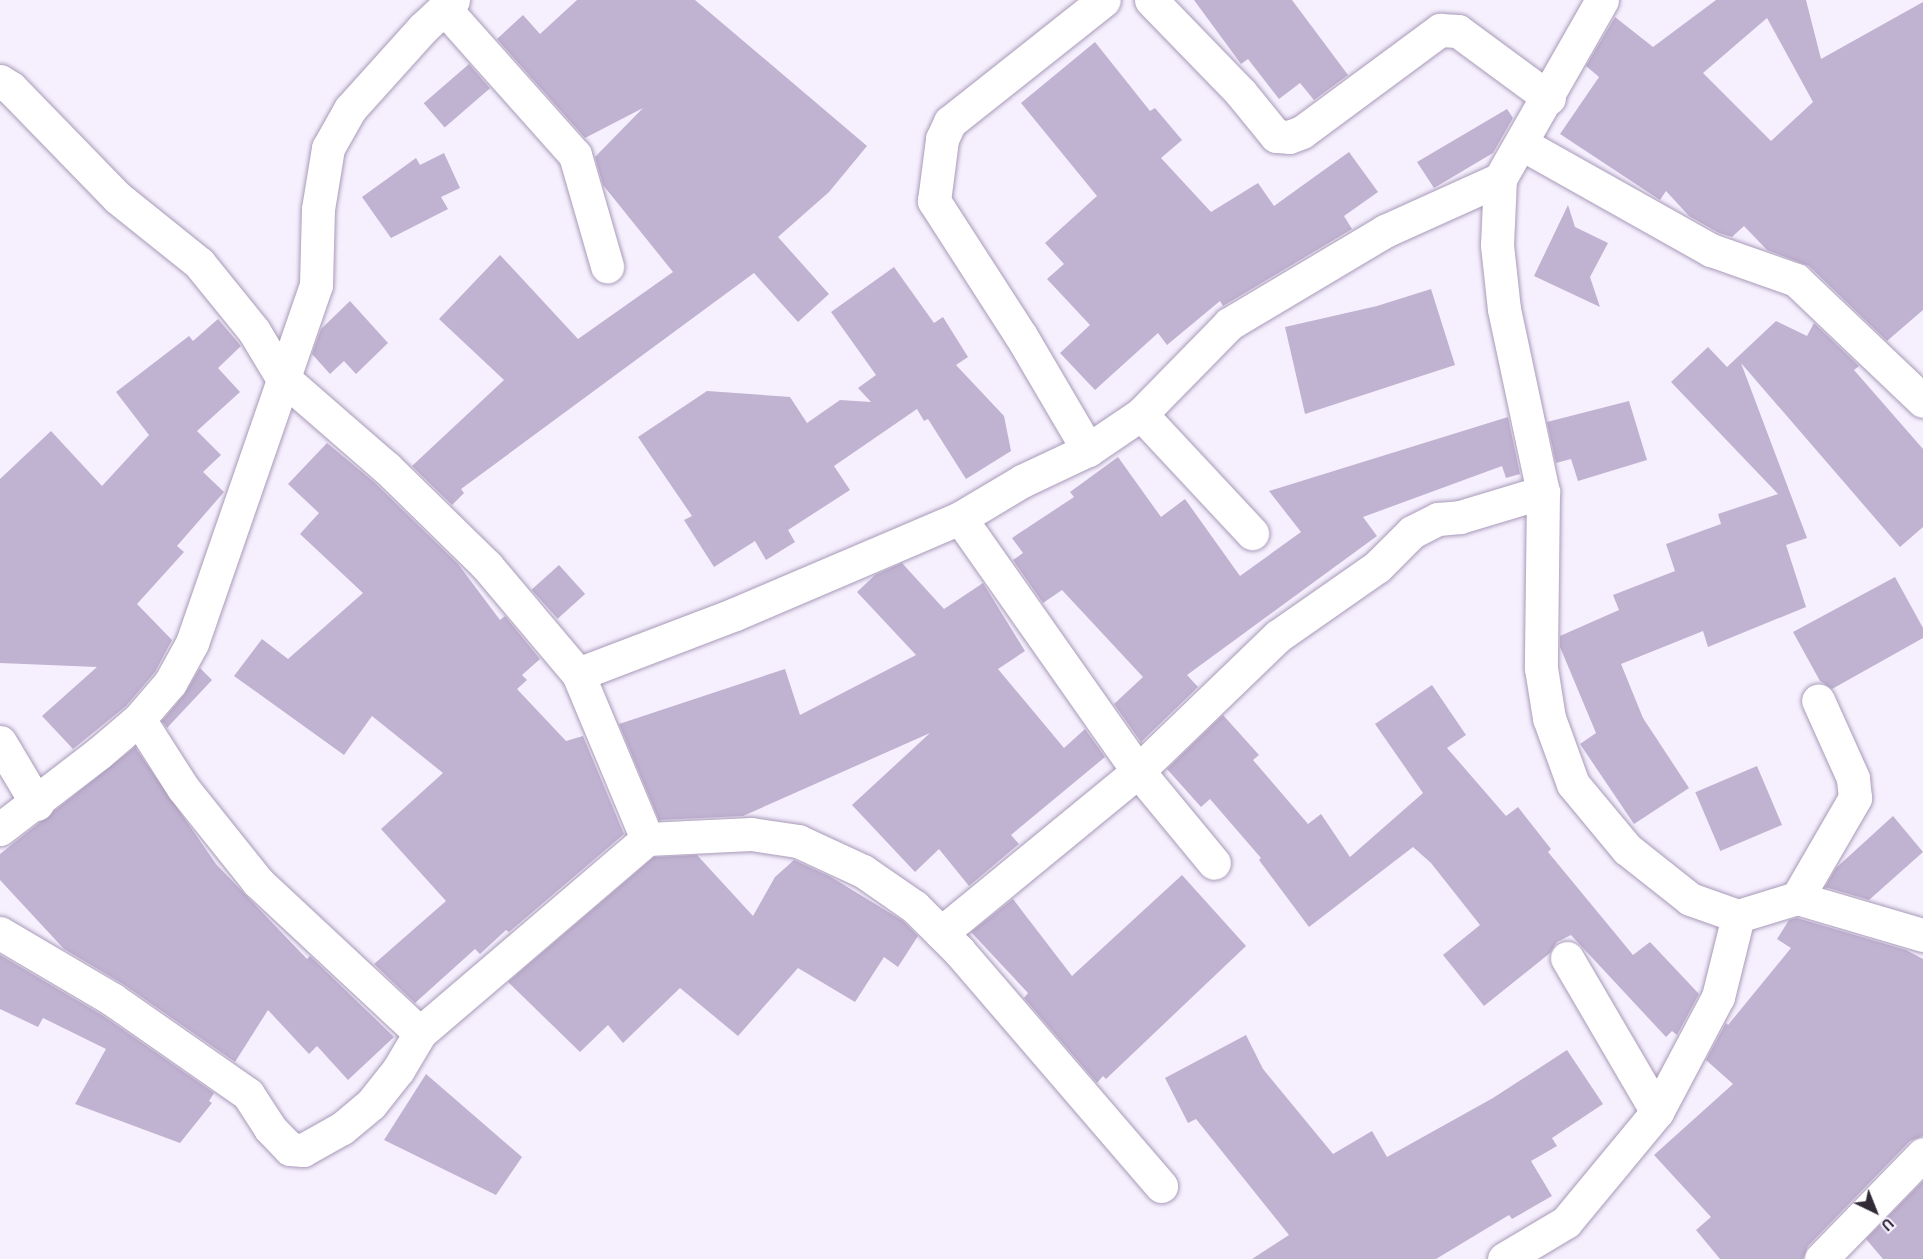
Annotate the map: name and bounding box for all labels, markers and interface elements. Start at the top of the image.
north arrow [1845,1181,1905,1241]
text: U [1878,1215,1896,1233]

